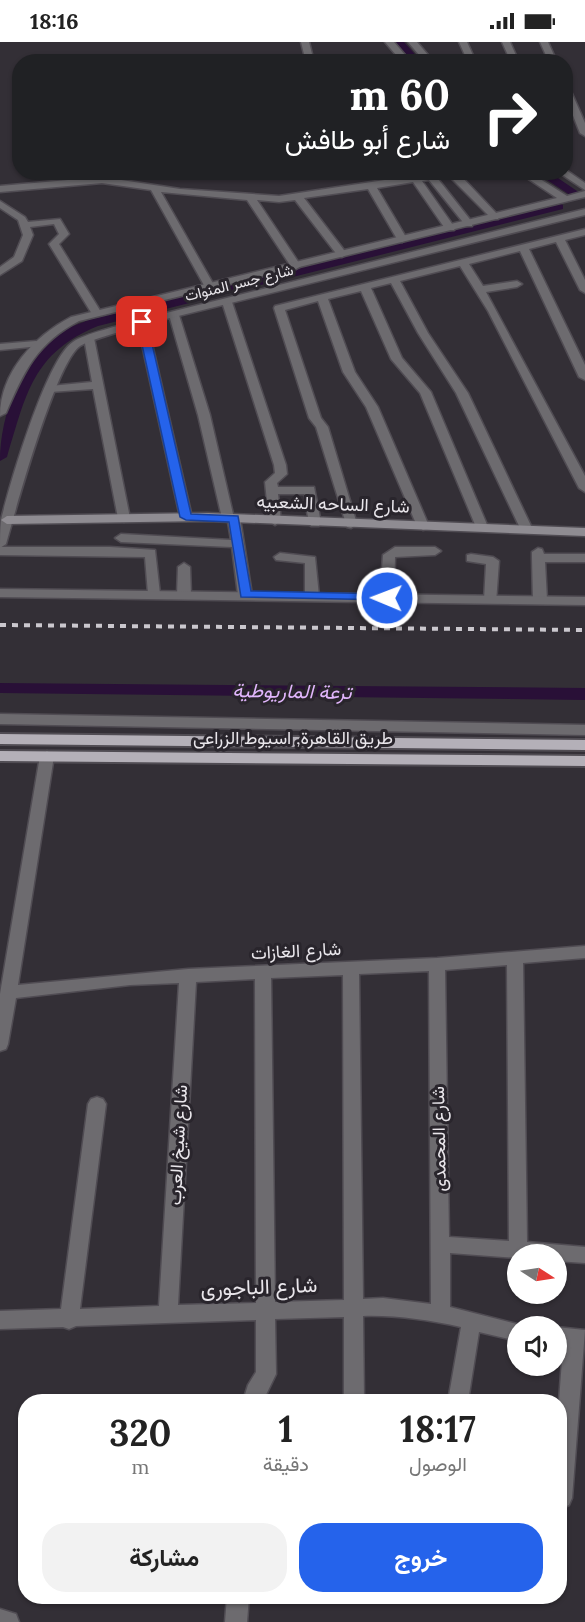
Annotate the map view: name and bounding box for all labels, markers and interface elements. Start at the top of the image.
text: 18:16 [30,7,79,35]
text: 60 m [349,68,450,122]
icon: right [471,78,549,156]
text: شارع أبو طافش [285,122,450,156]
street label: شارع جسر المنوات [183,260,296,307]
pin [116,296,167,347]
icon: arrive [125,305,158,338]
street label: شارع الساحه الشعبيه [256,489,410,519]
position arrow [355,566,419,630]
water label: ترعة الماريوطية [232,677,354,705]
street label: طريق القاهرة, اسيوط الزراعى [193,726,393,749]
street label: شارع الغازات [250,937,342,965]
street label: شارع شيخ العرب [163,1084,193,1206]
street label: شارع المحمدى [426,1086,452,1192]
north arrow [507,1244,567,1304]
map controls [507,1244,567,1376]
street label: شارع الباجورى [200,1271,318,1303]
button: sound [507,1316,567,1376]
text: 1 [278,1406,293,1452]
text: 18:17 [400,1406,476,1452]
text: 320 [109,1410,171,1456]
text: دقيقة [263,1451,309,1476]
text: الوصول [409,1451,467,1476]
text: m [131,1454,149,1479]
button: مشاركة [42,1523,287,1592]
button: خروج [299,1523,543,1592]

